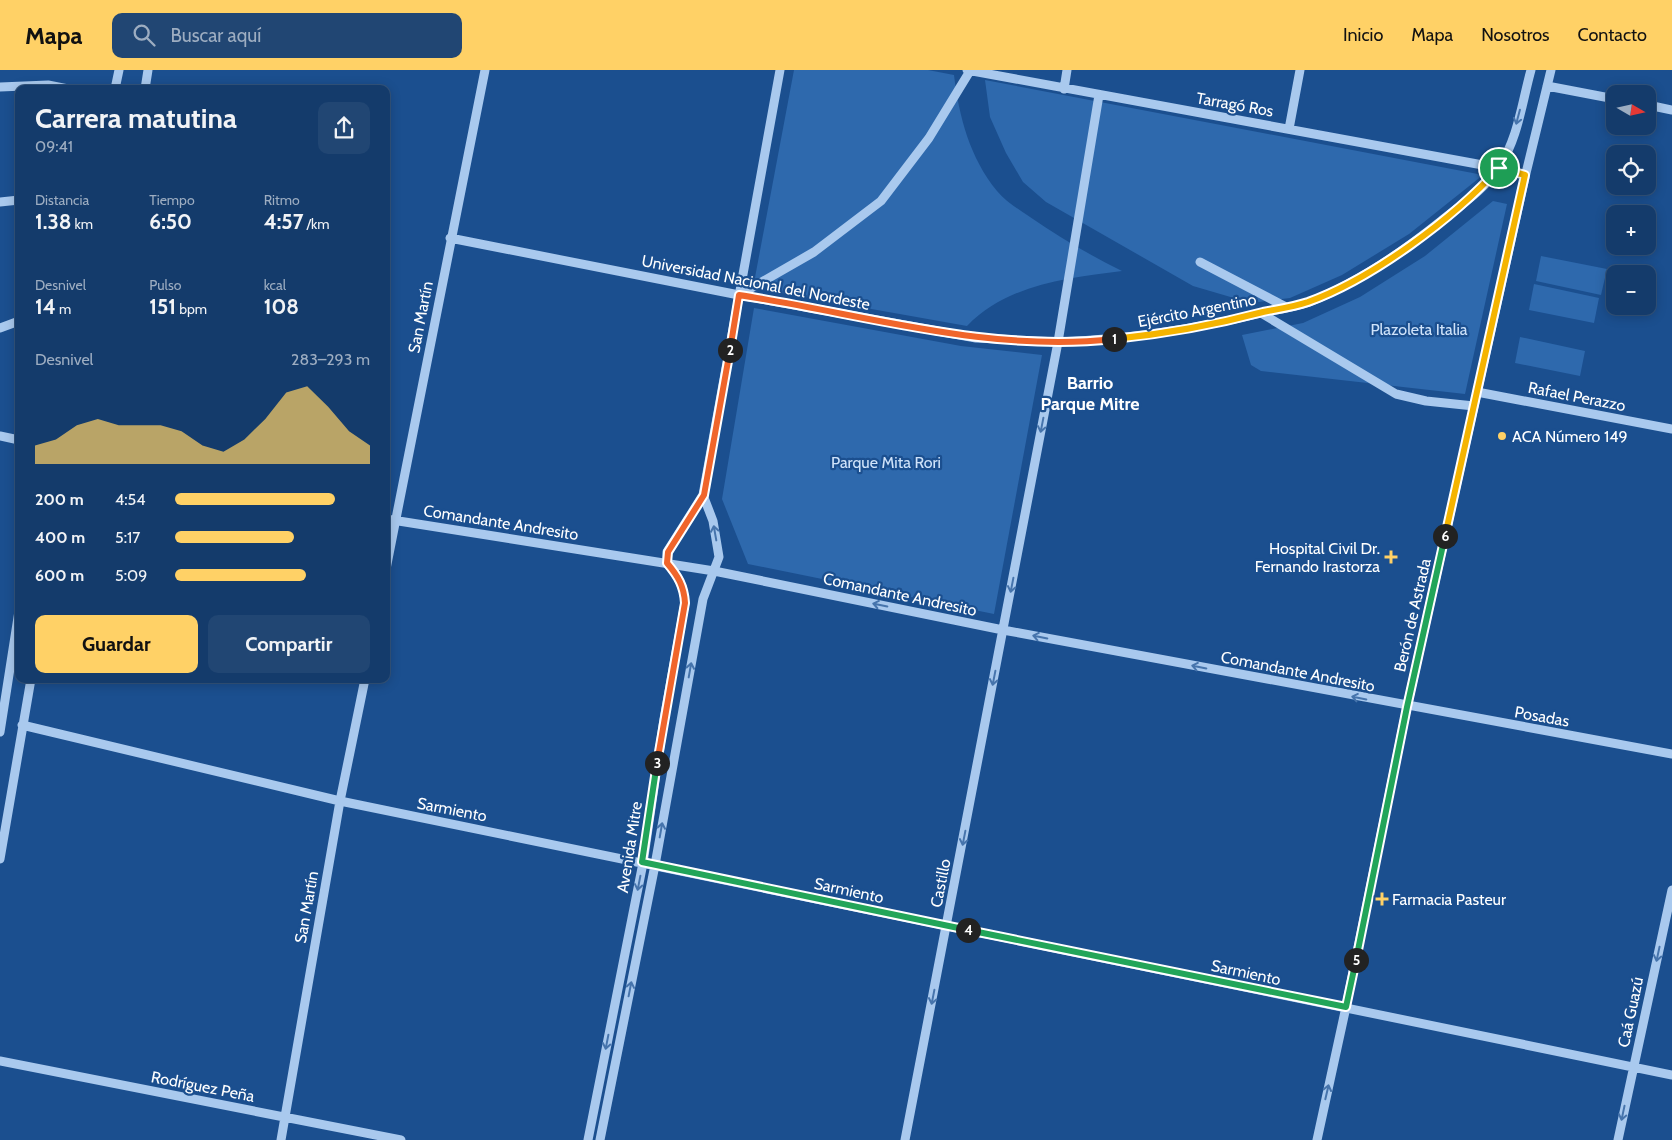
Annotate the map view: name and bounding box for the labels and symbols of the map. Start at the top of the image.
north arrow [1606,85,1656,135]
street label: Tarragó Ros [1195,88,1275,121]
one-way arrow [1513,109,1522,125]
pin [1478,147,1520,189]
street label: Universidad Nacional del Nordeste [640,251,872,314]
street label: San Martín [404,279,437,355]
street label: Ejército Argentino [1136,290,1258,331]
park label: Plazoleta Italia [1370,320,1468,339]
pin: 1 [1102,326,1126,352]
pin: 2 [718,338,742,362]
district label: Barrio Parque Mitre [1040,372,1140,415]
street label: Rafael Perazzo [1526,378,1628,415]
one-way arrow [1037,417,1047,433]
place label: ACA Número 149 [1512,427,1628,446]
marker: ACA Número 149 [1496,430,1508,442]
park label: Parque Mita Rori [831,453,941,472]
street label: Comandante Andresito [422,501,580,544]
pin: 6 [1432,524,1458,548]
one-way arrow [709,525,719,541]
place label: Hospital Civil Dr. Fernando Irastorza [1255,539,1380,576]
marker: Hospital Civil Dr. Fernando Irastorza [1384,550,1398,564]
street label: Berón de Astrada [1390,556,1435,674]
street label: Comandante Andresito [821,569,979,620]
one-way arrow [1006,576,1016,592]
one-way arrow [873,600,889,610]
one-way arrow [1032,632,1048,642]
street label: Comandante Andresito [1219,647,1377,696]
one-way arrow [686,662,696,678]
one-way arrow [1192,662,1208,672]
one-way arrow [989,670,998,686]
one-way arrow [1351,692,1367,702]
street label: Posadas [1513,702,1571,731]
pin: 3 [644,750,670,776]
street label: Sarmiento [415,793,489,826]
street label: Avenida Mitre [613,800,646,894]
one-way arrow [657,822,666,838]
one-way arrow [959,830,968,846]
street label: Castillo [926,857,955,909]
street label: San Martín [291,869,322,945]
one-way arrow [633,874,643,890]
street label: Sarmiento [812,874,886,907]
place label: Farmacia Pasteur [1392,890,1507,909]
marker: Farmacia Pasteur [1376,893,1388,905]
pin: 4 [956,918,980,942]
one-way arrow [1653,946,1662,962]
pin: 5 [1344,948,1368,972]
street label: Sarmiento [1209,956,1283,989]
street label: Caá Guazú [1614,975,1647,1049]
one-way arrow [626,982,635,998]
one-way arrow [928,989,937,1005]
one-way arrow [602,1033,611,1049]
street label: Rodríguez Peña [150,1067,257,1106]
one-way arrow [1323,1085,1332,1101]
one-way arrow [1618,1105,1628,1121]

